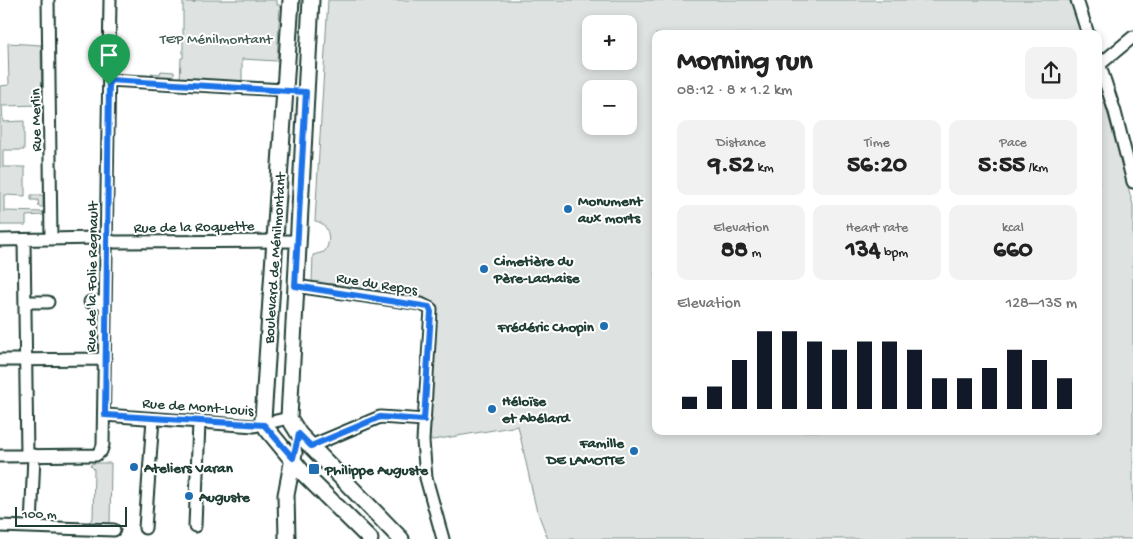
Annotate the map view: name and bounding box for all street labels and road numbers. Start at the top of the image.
street label: Rue Merlin [27,88,47,152]
street label: Boulevard de Ménilmontant [261,170,291,345]
street label: Rue de la Folie Regnault [83,200,103,353]
street label: Rue de la Roquette [133,218,255,238]
street label: Rue du Repos [335,270,419,300]
street label: Rue de Mont-Louis [142,395,255,421]

